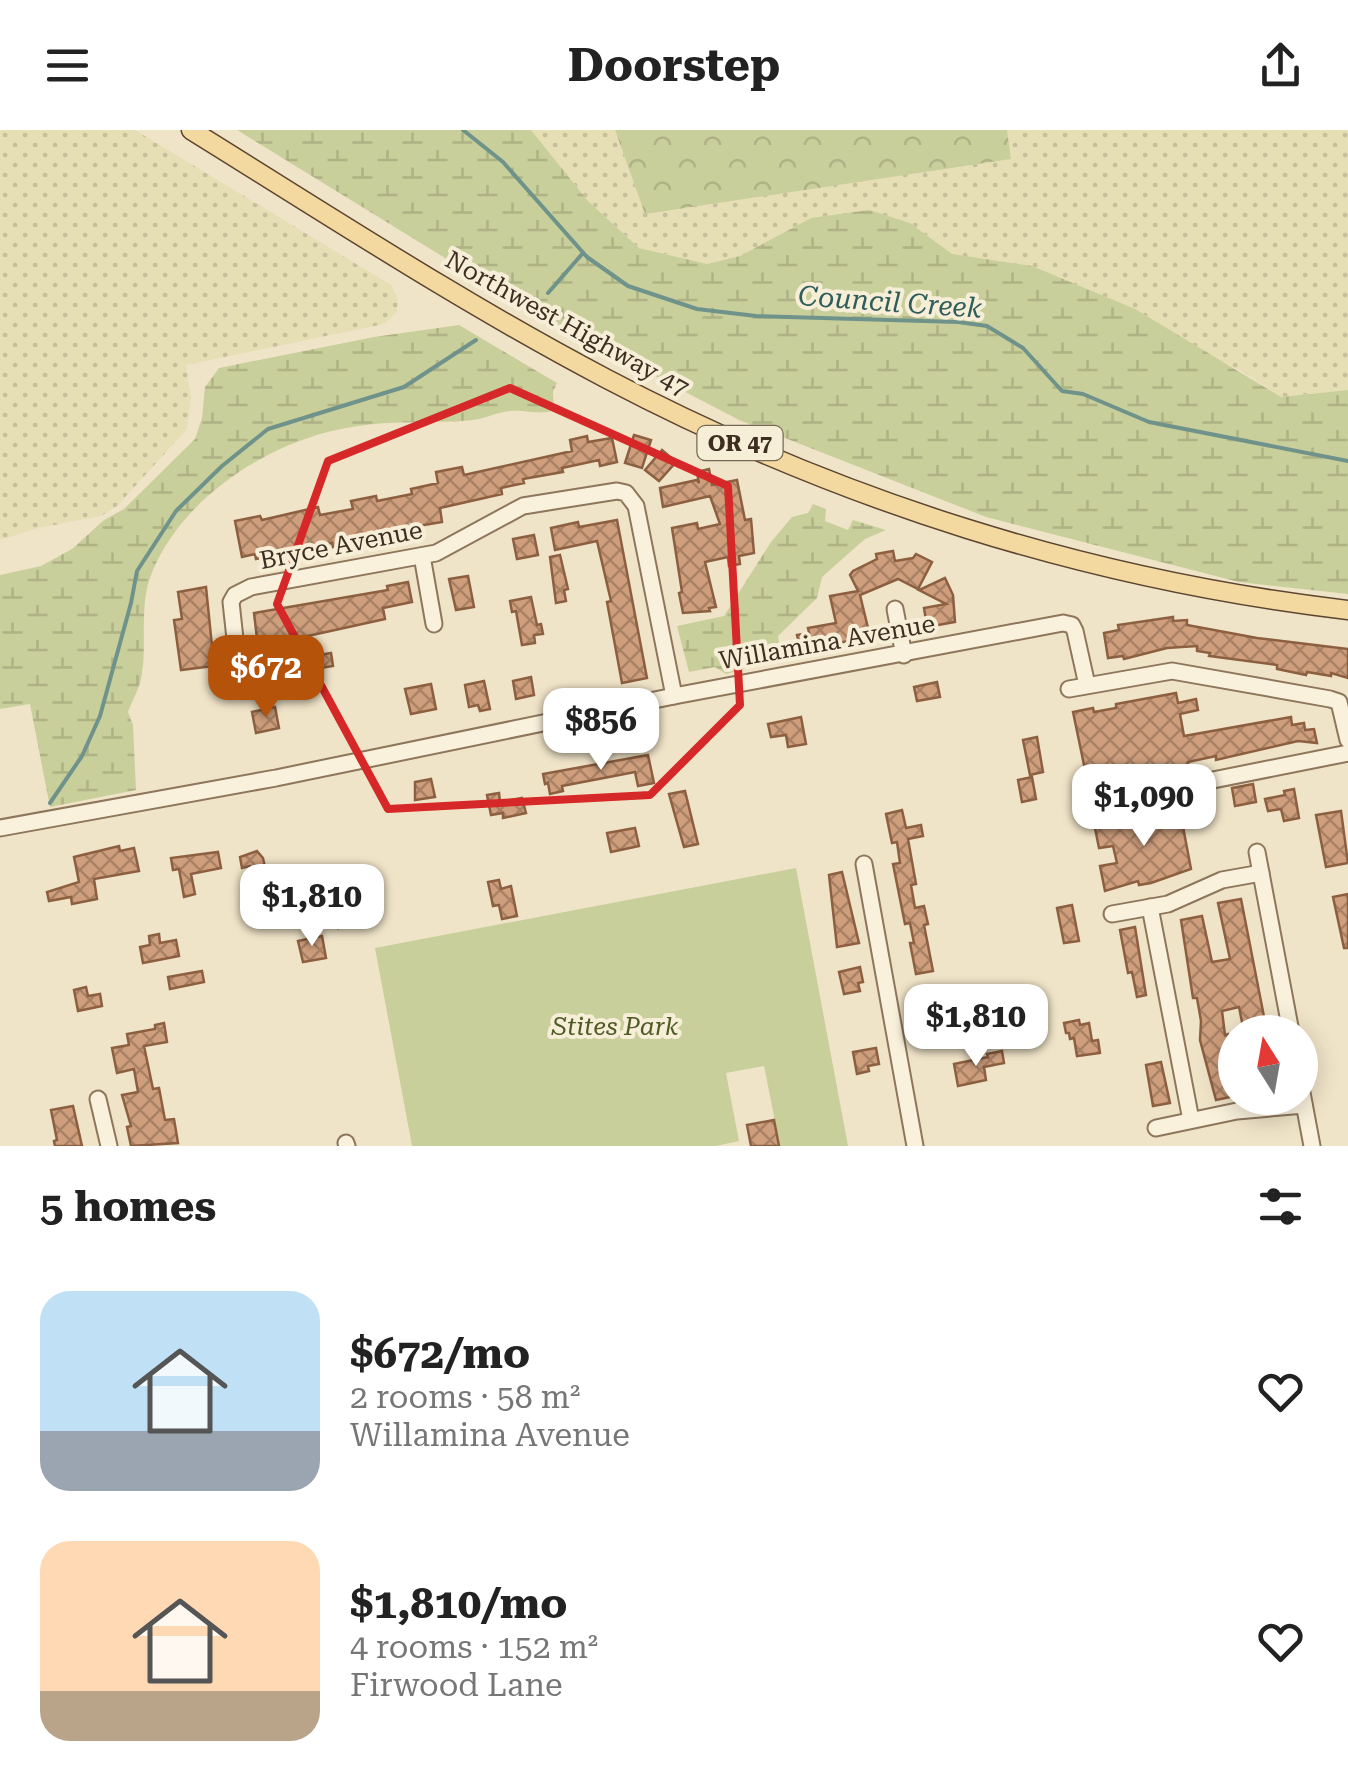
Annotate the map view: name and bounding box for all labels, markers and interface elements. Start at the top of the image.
icon: menu [40,38,95,93]
icon: share [1253,38,1308,93]
text: Doorstep [568,39,780,92]
street label: Northwest Highway 47 [440,245,694,403]
water label: Council Creek [797,279,984,325]
road number: OR 47 [698,426,782,460]
street label: Bryce Avenue [257,515,425,575]
street label: Willamina Avenue [717,609,937,675]
pin: $672 [207,635,325,720]
text: $672 [230,648,302,686]
pin: $856 [542,688,660,773]
text: $856 [565,701,637,739]
pin: $1,090 [1063,764,1225,849]
text: $1,090 [1094,777,1194,815]
pin: $1,810 [231,864,393,949]
text: $1,810 [262,877,362,915]
pin: $1,810 [895,984,1057,1069]
text: $1,810 [926,997,1026,1035]
park label: Stites Park [551,1012,679,1041]
north arrow [1218,1015,1318,1115]
map controls [1218,1015,1318,1115]
icon: filters [1253,1179,1308,1234]
text: 5 homes [40,1182,216,1231]
text: $672/mo [350,1329,530,1378]
icon: home [120,1331,240,1451]
icon: heart [1253,1364,1308,1419]
text: 2 rooms · 58 m² [350,1378,580,1416]
text: Willamina Avenue [350,1416,630,1454]
text: $1,810/mo [350,1579,567,1628]
icon: home [120,1581,240,1701]
icon: heart [1253,1614,1308,1669]
text: 4 rooms · 152 m² [350,1628,598,1666]
text: Firwood Lane [350,1666,563,1704]

